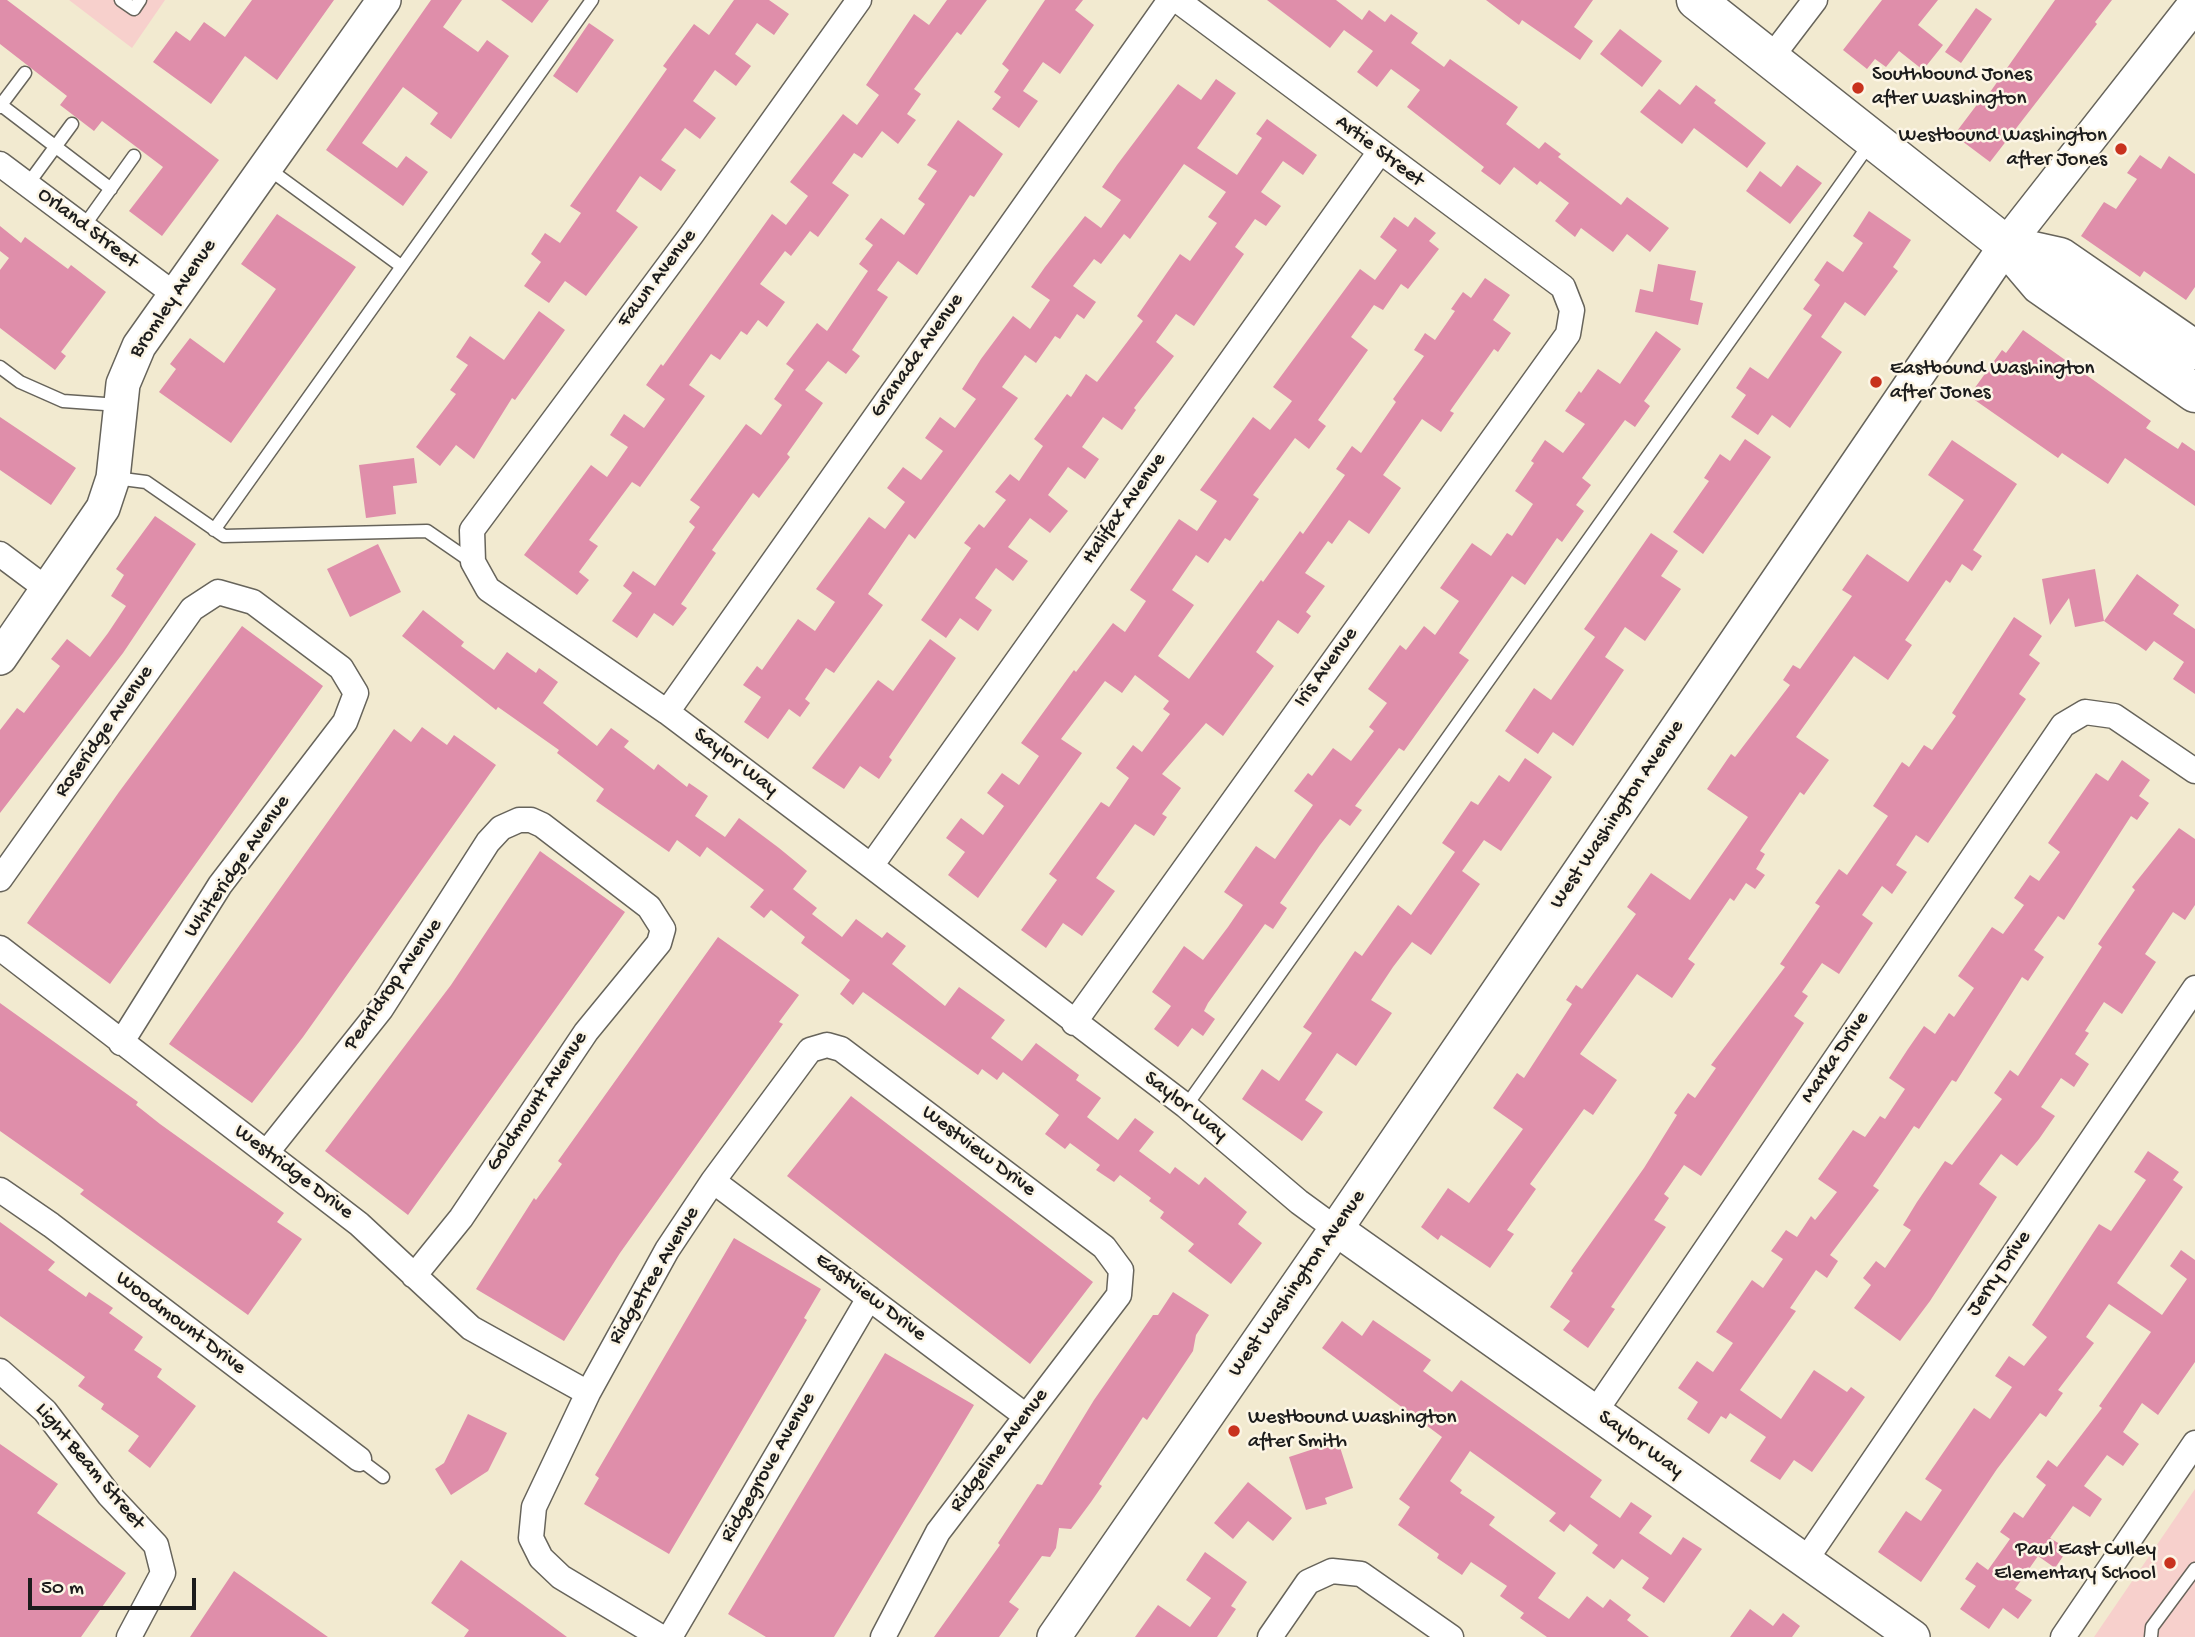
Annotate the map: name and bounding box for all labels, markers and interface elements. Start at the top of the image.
place label: Southbound Jones after Washington [1872,63,2032,113]
marker: Southbound Jones after Washington [1850,80,1866,96]
street label: Artie Street [1330,110,1428,194]
place label: Westbound Washington after Jones [1898,124,2107,174]
marker: Westbound Washington after Jones [2113,141,2129,157]
street label: Orland Street [32,183,142,275]
street label: Fawn Avenue [613,225,703,333]
street label: Bromley Avenue [125,235,223,363]
street label: Granada Avenue [866,289,970,423]
place label: Eastbound Washington after Jones [1890,357,2095,407]
marker: Eastbound Washington after Jones [1868,374,1884,390]
street label: Halifax Avenue [1077,448,1173,570]
street label: Iris Avenue [1290,623,1364,713]
street label: Roseridge Avenue [50,661,160,803]
street label: West Washington Avenue [1545,716,1691,914]
street label: Saylor Way [688,723,782,803]
street label: Whiteridge Avenue [179,791,297,943]
street label: Pearldrop Avenue [339,914,449,1056]
street label: Marka Drive [1796,1007,1876,1109]
street label: Goldmount Avenue [482,1027,594,1177]
street label: Saylor Way [1138,1066,1232,1148]
street label: Westview Drive [916,1101,1040,1203]
street label: Westridge Drive [228,1120,358,1226]
street label: West Washington Avenue [1224,1186,1372,1382]
street label: Ridgetree Avenue [604,1202,706,1350]
street label: Jerry Drive [1962,1226,2038,1322]
street label: Eastview Drive [809,1248,931,1348]
street label: Woodmount Drive [110,1267,250,1381]
street label: Ridgeline Avenue [945,1384,1055,1518]
street label: Ridgegrove Avenue [716,1388,822,1548]
street label: Light Beam Street [29,1398,149,1536]
place label: Westbound Washington after Smith [1248,1406,1457,1456]
street label: Saylor Way [1592,1406,1688,1484]
marker: Westbound Washington after Smith [1226,1423,1242,1439]
place label: Paul East Culley Elementary School [1994,1538,2156,1588]
marker: Paul East Culley Elementary School [2162,1555,2178,1571]
scale bar [32,1564,200,1608]
text: 50 m [41,1577,84,1602]

